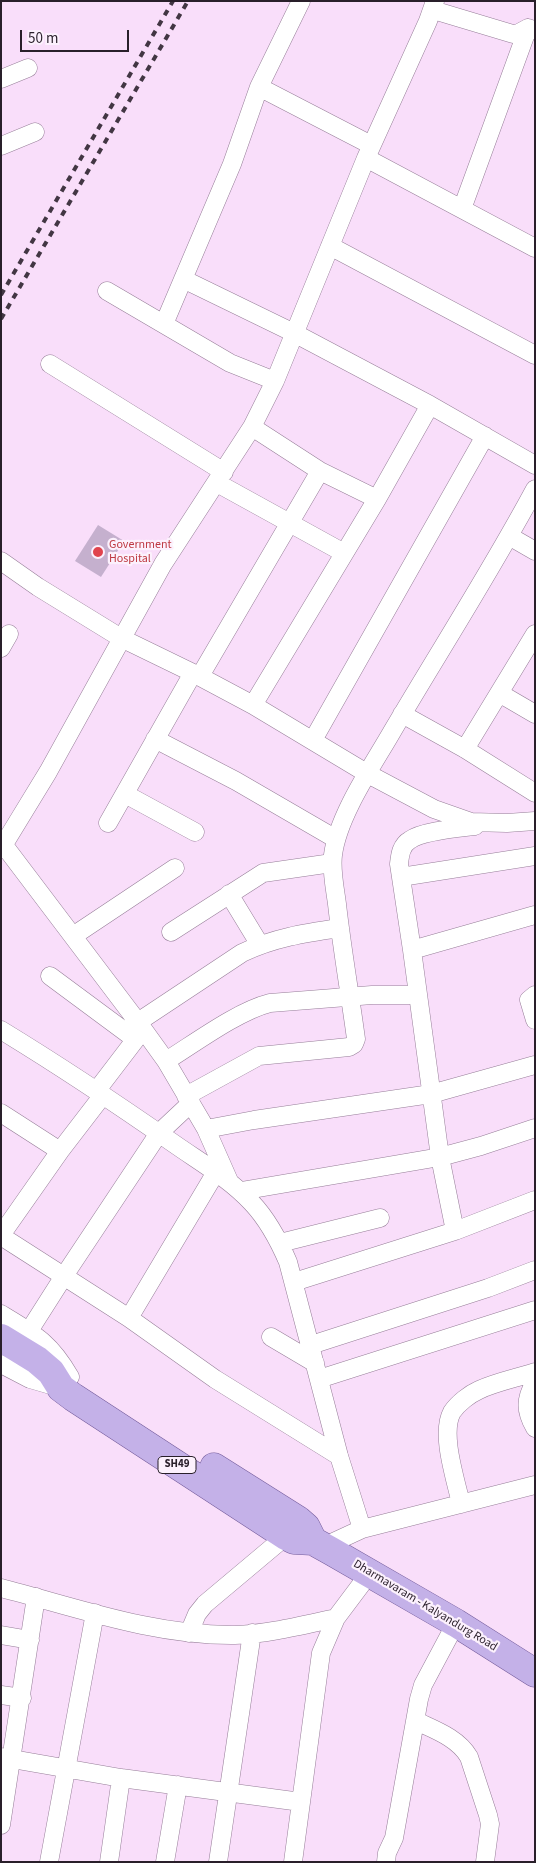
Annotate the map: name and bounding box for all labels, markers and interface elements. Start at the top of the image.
scale bar [22,20,131,52]
text: 50 m [28,28,58,49]
place label: Government Hospital [109,538,172,566]
marker: Government Hospital [91,545,105,559]
road number: SH49 [158,1456,196,1474]
street label: Dharmavaram - Kalyandurg Road [350,1557,500,1655]

